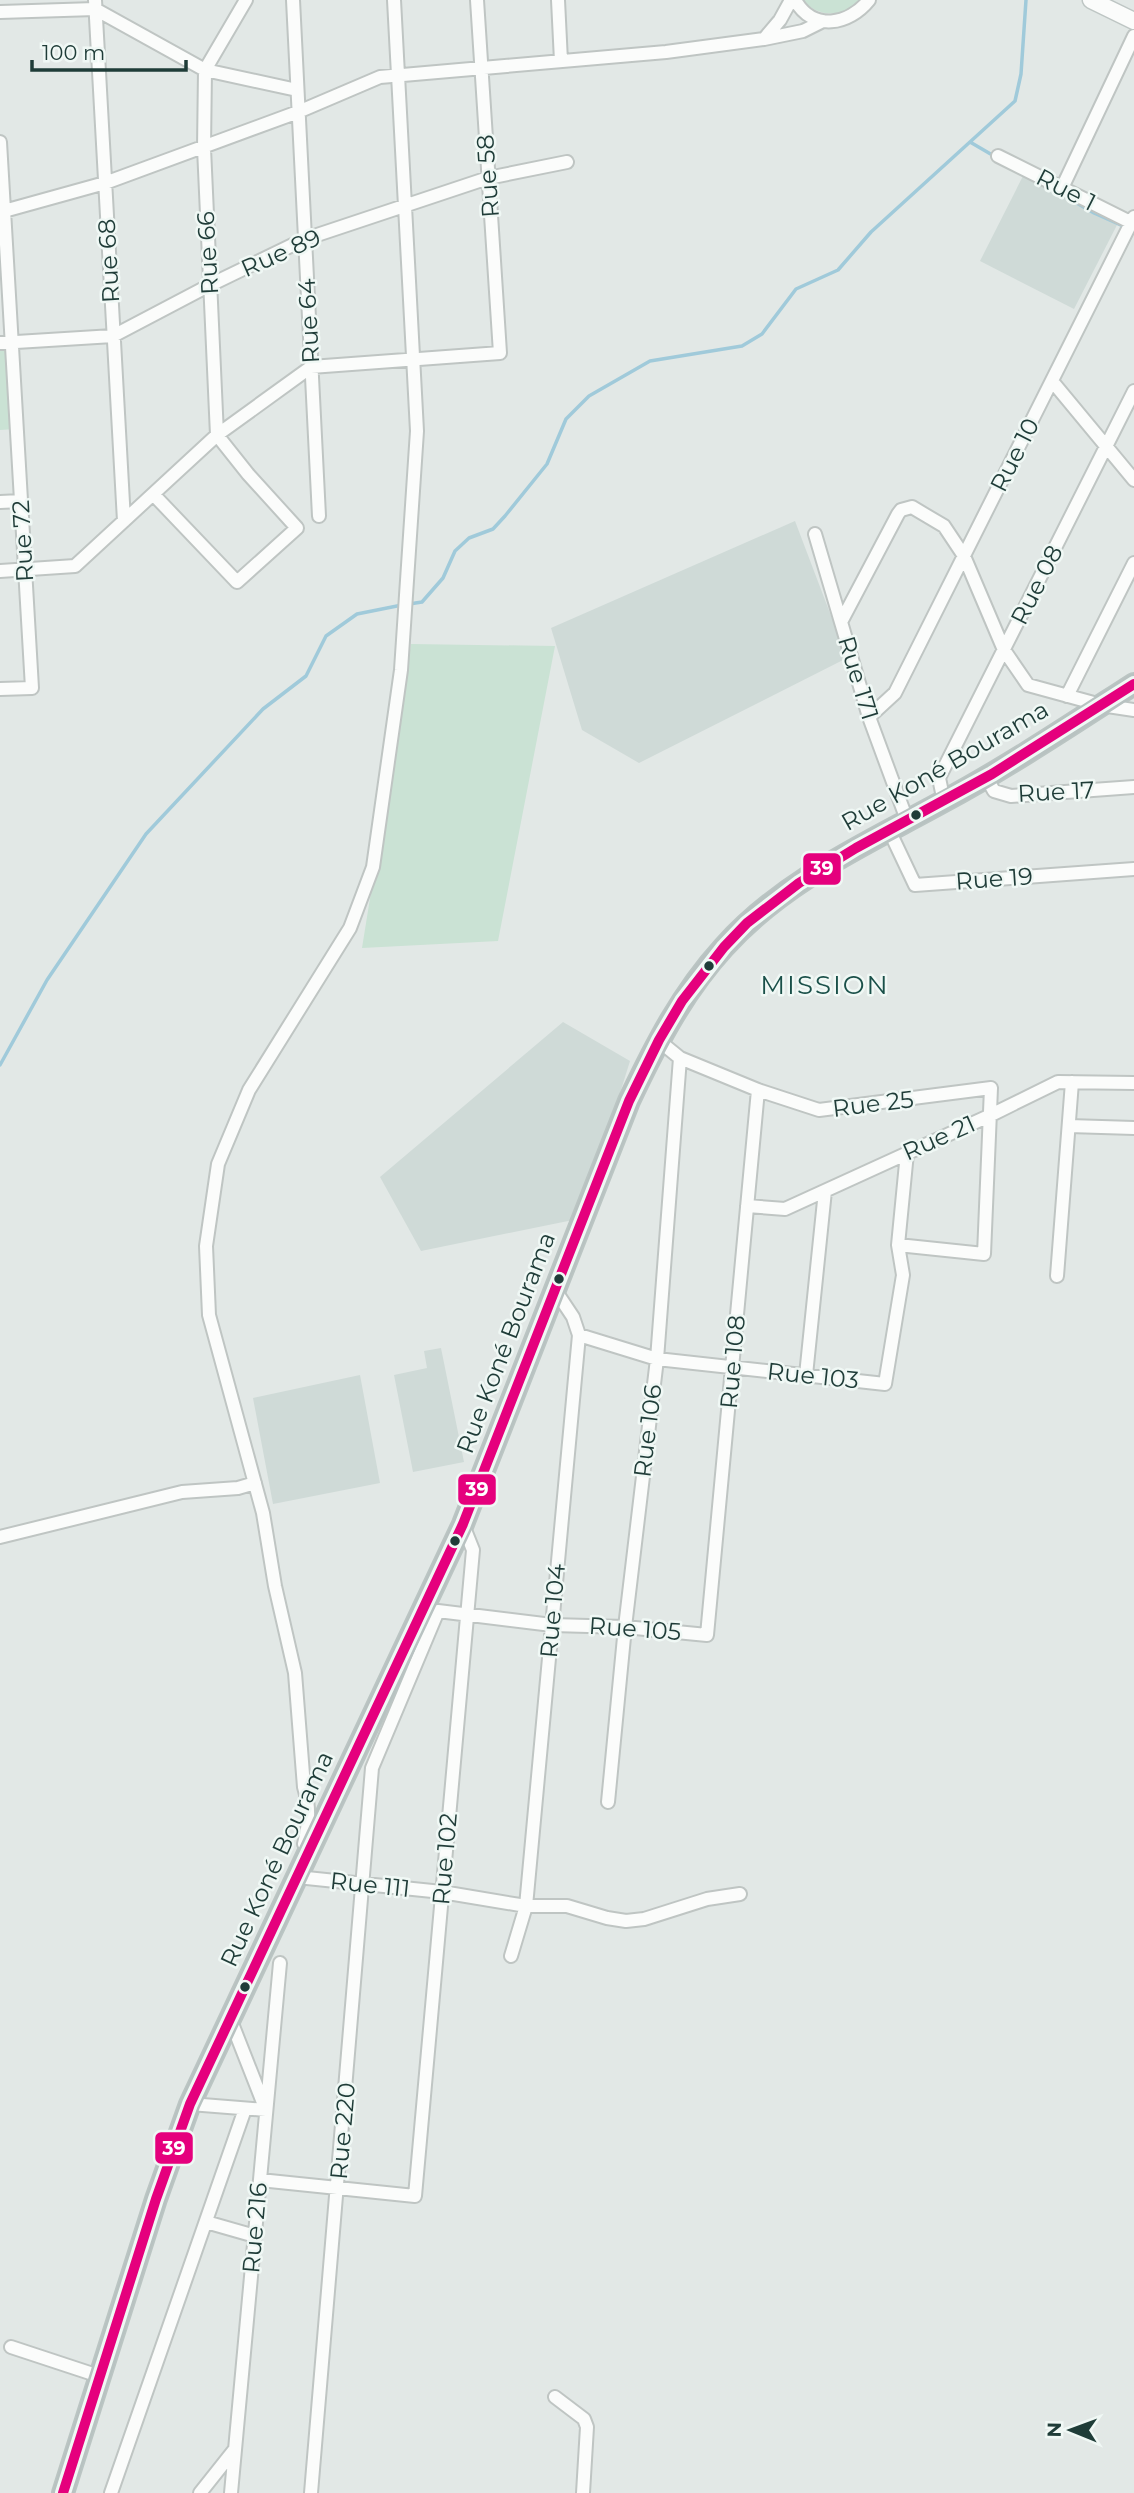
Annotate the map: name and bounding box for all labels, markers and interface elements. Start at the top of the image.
scale bar [32,28,186,72]
text: 100 m [42,40,105,65]
street label: Rue 58 [470,134,505,219]
street label: Rue 1 [1032,162,1101,217]
street label: Rue 66 [191,211,224,295]
street label: Rue 68 [92,218,125,304]
street label: Rue 89 [236,222,325,283]
street label: Rue 64 [292,278,325,364]
street label: Rue 10 [984,413,1045,496]
street label: Rue 72 [6,499,39,583]
street label: Rue 08 [1004,540,1069,629]
street label: Rue 171 [832,633,885,723]
street label: Rue Koné Bourama [836,694,1054,837]
street label: Rue 17 [1017,775,1095,808]
unlabelled marker [909,808,923,822]
line badge: 39 [802,852,842,886]
text: 39 [809,857,834,880]
street label: Rue 19 [954,861,1034,896]
unlabelled marker [702,959,716,973]
district label: MISSION [760,969,890,1001]
street label: Rue 25 [831,1084,915,1123]
street label: Rue 21 [898,1109,980,1166]
street label: Rue Koné Bourama [450,1228,561,1457]
unlabelled marker [552,1272,566,1286]
street label: Rue 108 [714,1314,751,1410]
street label: Rue 103 [766,1356,860,1395]
street label: Rue 106 [627,1383,668,1479]
line badge: 39 [457,1473,497,1506]
text: 39 [464,1478,489,1501]
unlabelled marker [448,1534,462,1548]
street label: Rue 104 [534,1562,571,1659]
street label: Rue 105 [588,1611,682,1646]
street label: Rue Koné Bourama [214,1746,339,1971]
street label: Rue 102 [426,1812,463,1906]
street label: Rue 111 [329,1866,411,1903]
unlabelled marker [238,1980,252,1994]
street label: Rue 220 [324,2081,361,2181]
line badge: 39 [154,2131,194,2165]
text: 39 [161,2137,186,2160]
street label: Rue 216 [236,2181,273,2275]
north arrow [1036,2395,1106,2465]
text: N [1043,2422,1066,2438]

